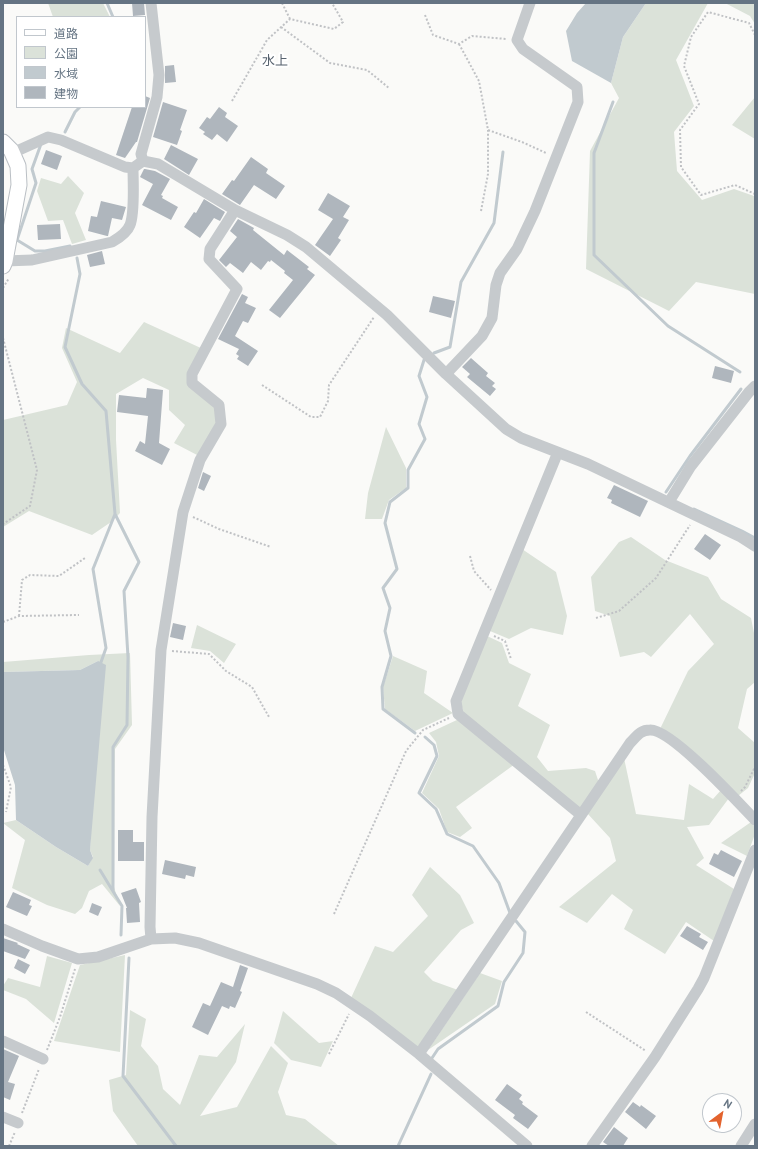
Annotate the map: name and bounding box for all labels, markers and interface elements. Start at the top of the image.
legend [16,16,146,108]
text: 道路 [54,26,78,41]
text: 公園 [54,46,78,61]
district label: 水上 [262,53,288,69]
text: 水域 [54,66,78,81]
text: 建物 [54,86,78,101]
north arrow [702,1093,742,1133]
text: N [721,1096,735,1112]

